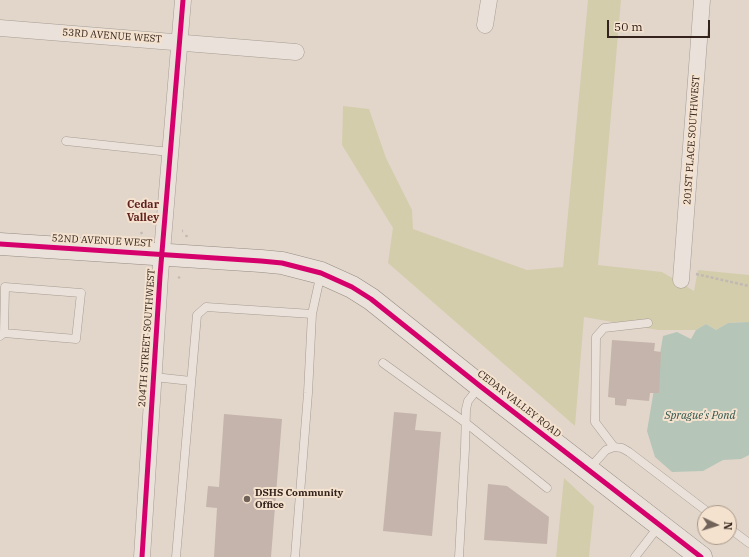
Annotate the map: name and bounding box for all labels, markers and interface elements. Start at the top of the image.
scale bar [609,12,712,38]
text: 50 m [614,19,643,34]
street label: 53RD AVENUE WEST [62,27,162,45]
street label: 201ST PLACE SOUTHWEST [681,75,703,205]
district label: Cedar Valley [127,198,159,224]
street label: 52ND AVENUE WEST [51,232,153,250]
street label: 204TH STREET SOUTHWEST [136,269,158,407]
street label: CEDAR VALLEY ROAD [475,368,563,440]
water label: Sprague's Pond [664,409,736,423]
place label: DSHS Community Office [255,487,343,510]
marker: DSHS Community Office [242,494,252,504]
north arrow [697,505,737,545]
text: N [721,521,735,531]

